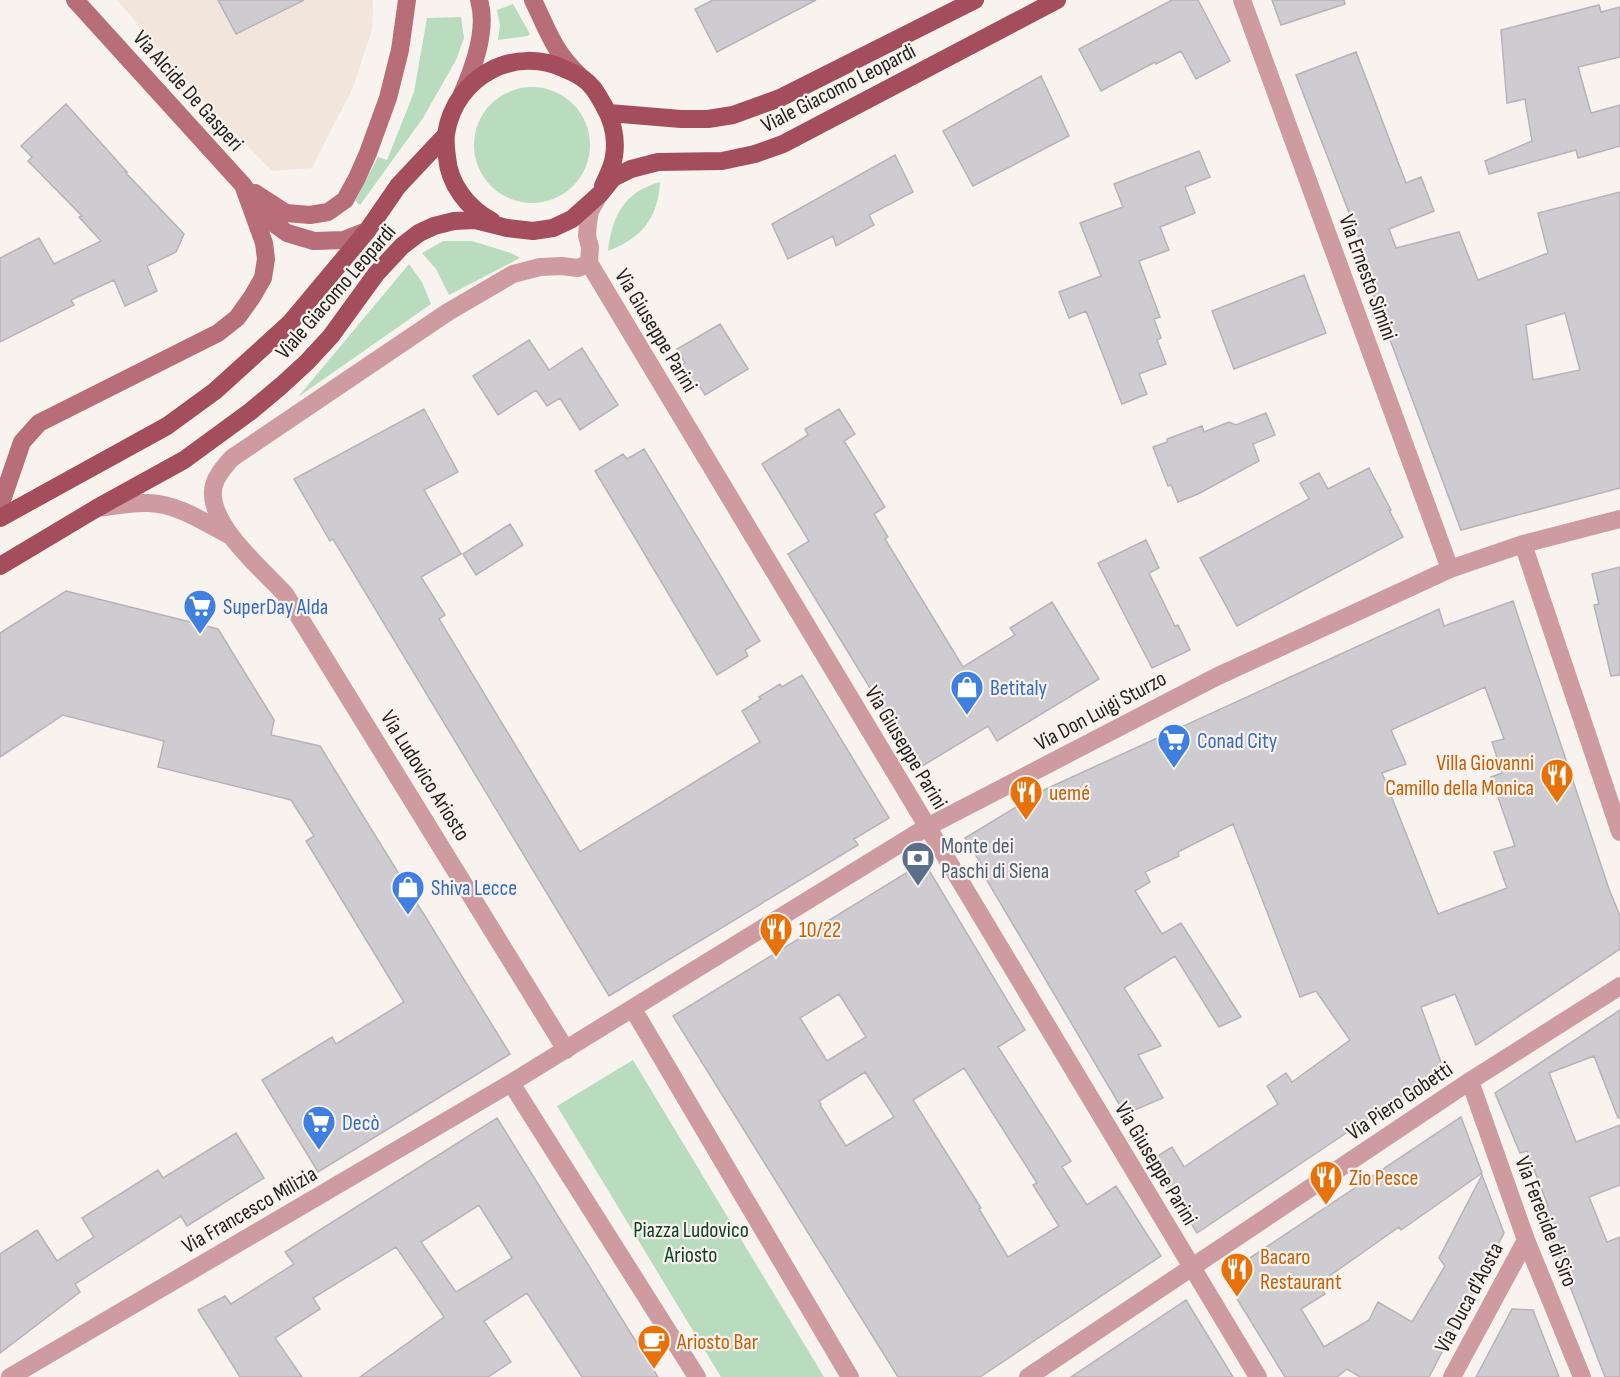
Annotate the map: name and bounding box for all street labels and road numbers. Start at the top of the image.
street label: Via Alcide De Gasperi [127,25,249,157]
street label: Viale Giacomo Leopardi [757,38,920,139]
street label: Via Ernesto Simini [1332,211,1403,344]
street label: Viale Giacomo Leopardi [270,219,402,365]
street label: Via Giuseppe Parini [608,264,703,397]
street label: Via Don Luigi Sturzo [1030,665,1171,757]
street label: Via Giuseppe Parini [858,681,953,814]
street label: Via Ludovico Ariosto [374,706,475,846]
street label: Via Piero Gobetti [1342,1056,1458,1147]
street label: Via Giuseppe Parini [1108,1097,1203,1230]
street label: Via Ferecide di Siro [1508,1153,1583,1291]
street label: Via Francesco Milizia [178,1161,322,1260]
street label: Via Duca d'Aosta [1429,1238,1510,1357]

